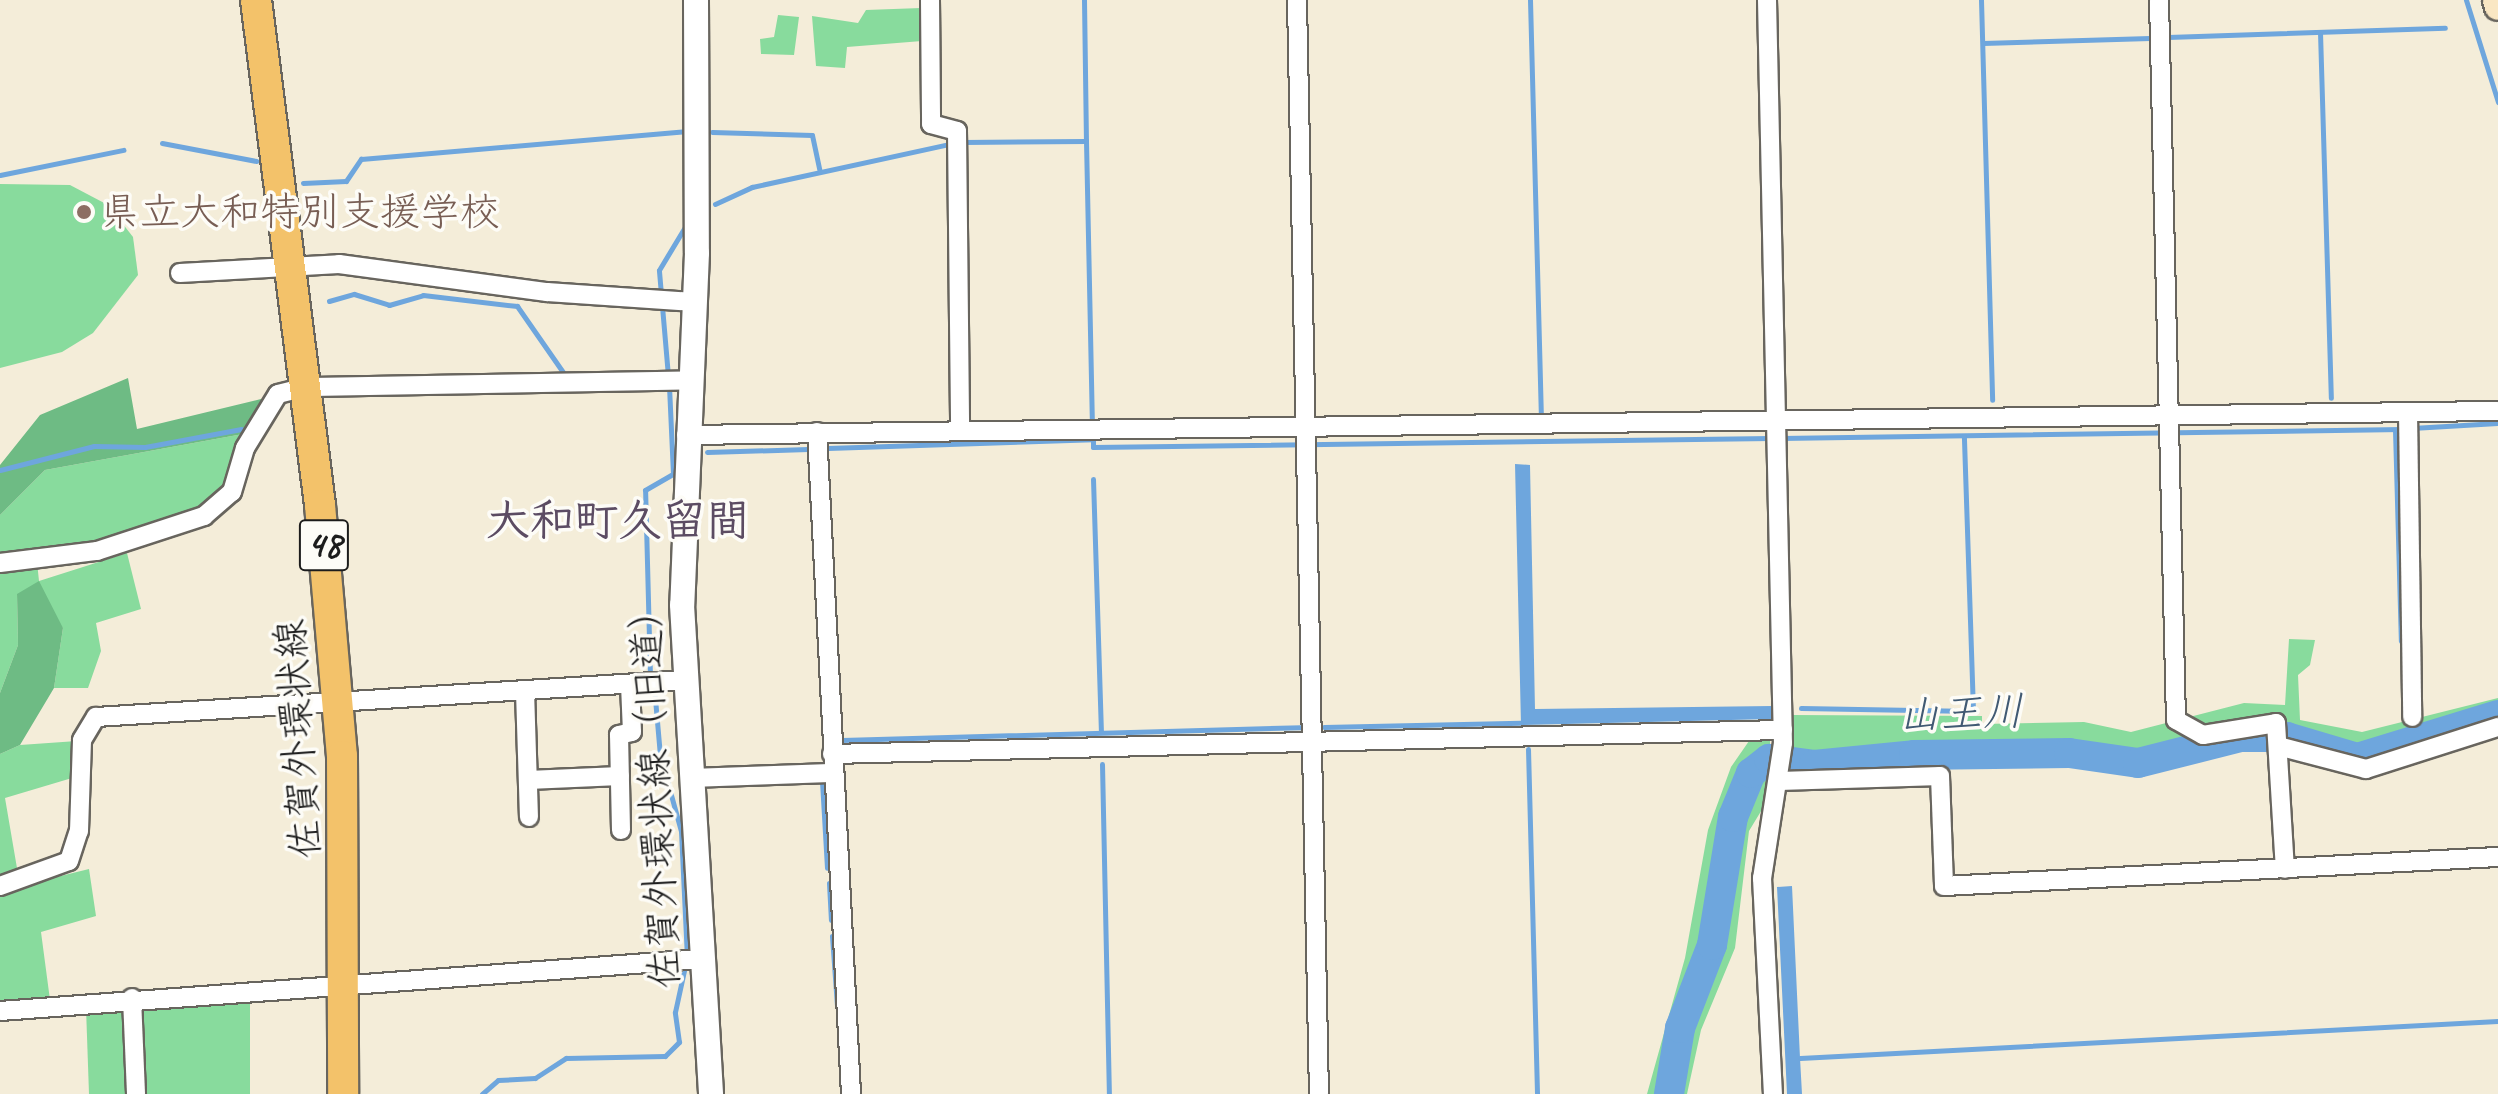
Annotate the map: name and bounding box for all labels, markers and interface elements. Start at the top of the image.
place label: 県立大和特別支援学校 [100,188,500,236]
marker: 県立大和特別支援学校 [75,203,93,221]
district label: 大和町久留間 [486,495,750,547]
road number: 48 [298,511,350,579]
street label: 佐賀外環状線（旧道） [621,588,689,990]
street label: 佐賀外環状線 [266,618,330,860]
water label: 山王川 [1897,687,2025,741]

